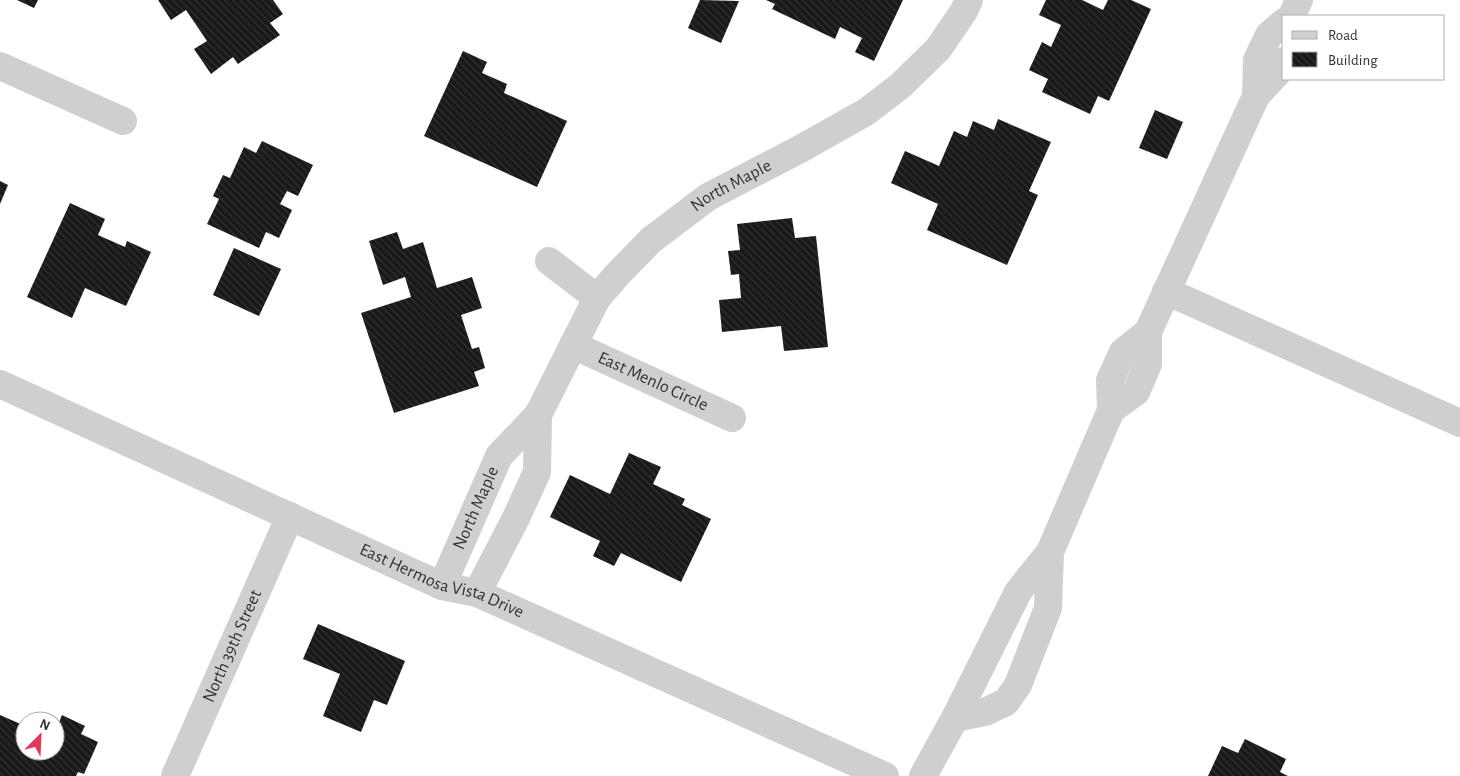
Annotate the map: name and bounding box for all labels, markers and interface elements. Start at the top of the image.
legend [1282,15,1445,80]
text: Road [1328,28,1358,43]
text: Building [1328,53,1378,68]
street label: North Maple [688,157,774,215]
street label: East Menlo Circle [595,349,711,415]
street label: North Maple [450,464,502,552]
street label: East Hermosa Vista Drive [357,541,526,622]
street label: North 39th Street [200,587,265,705]
north arrow [15,711,65,761]
text: N [38,717,52,733]

